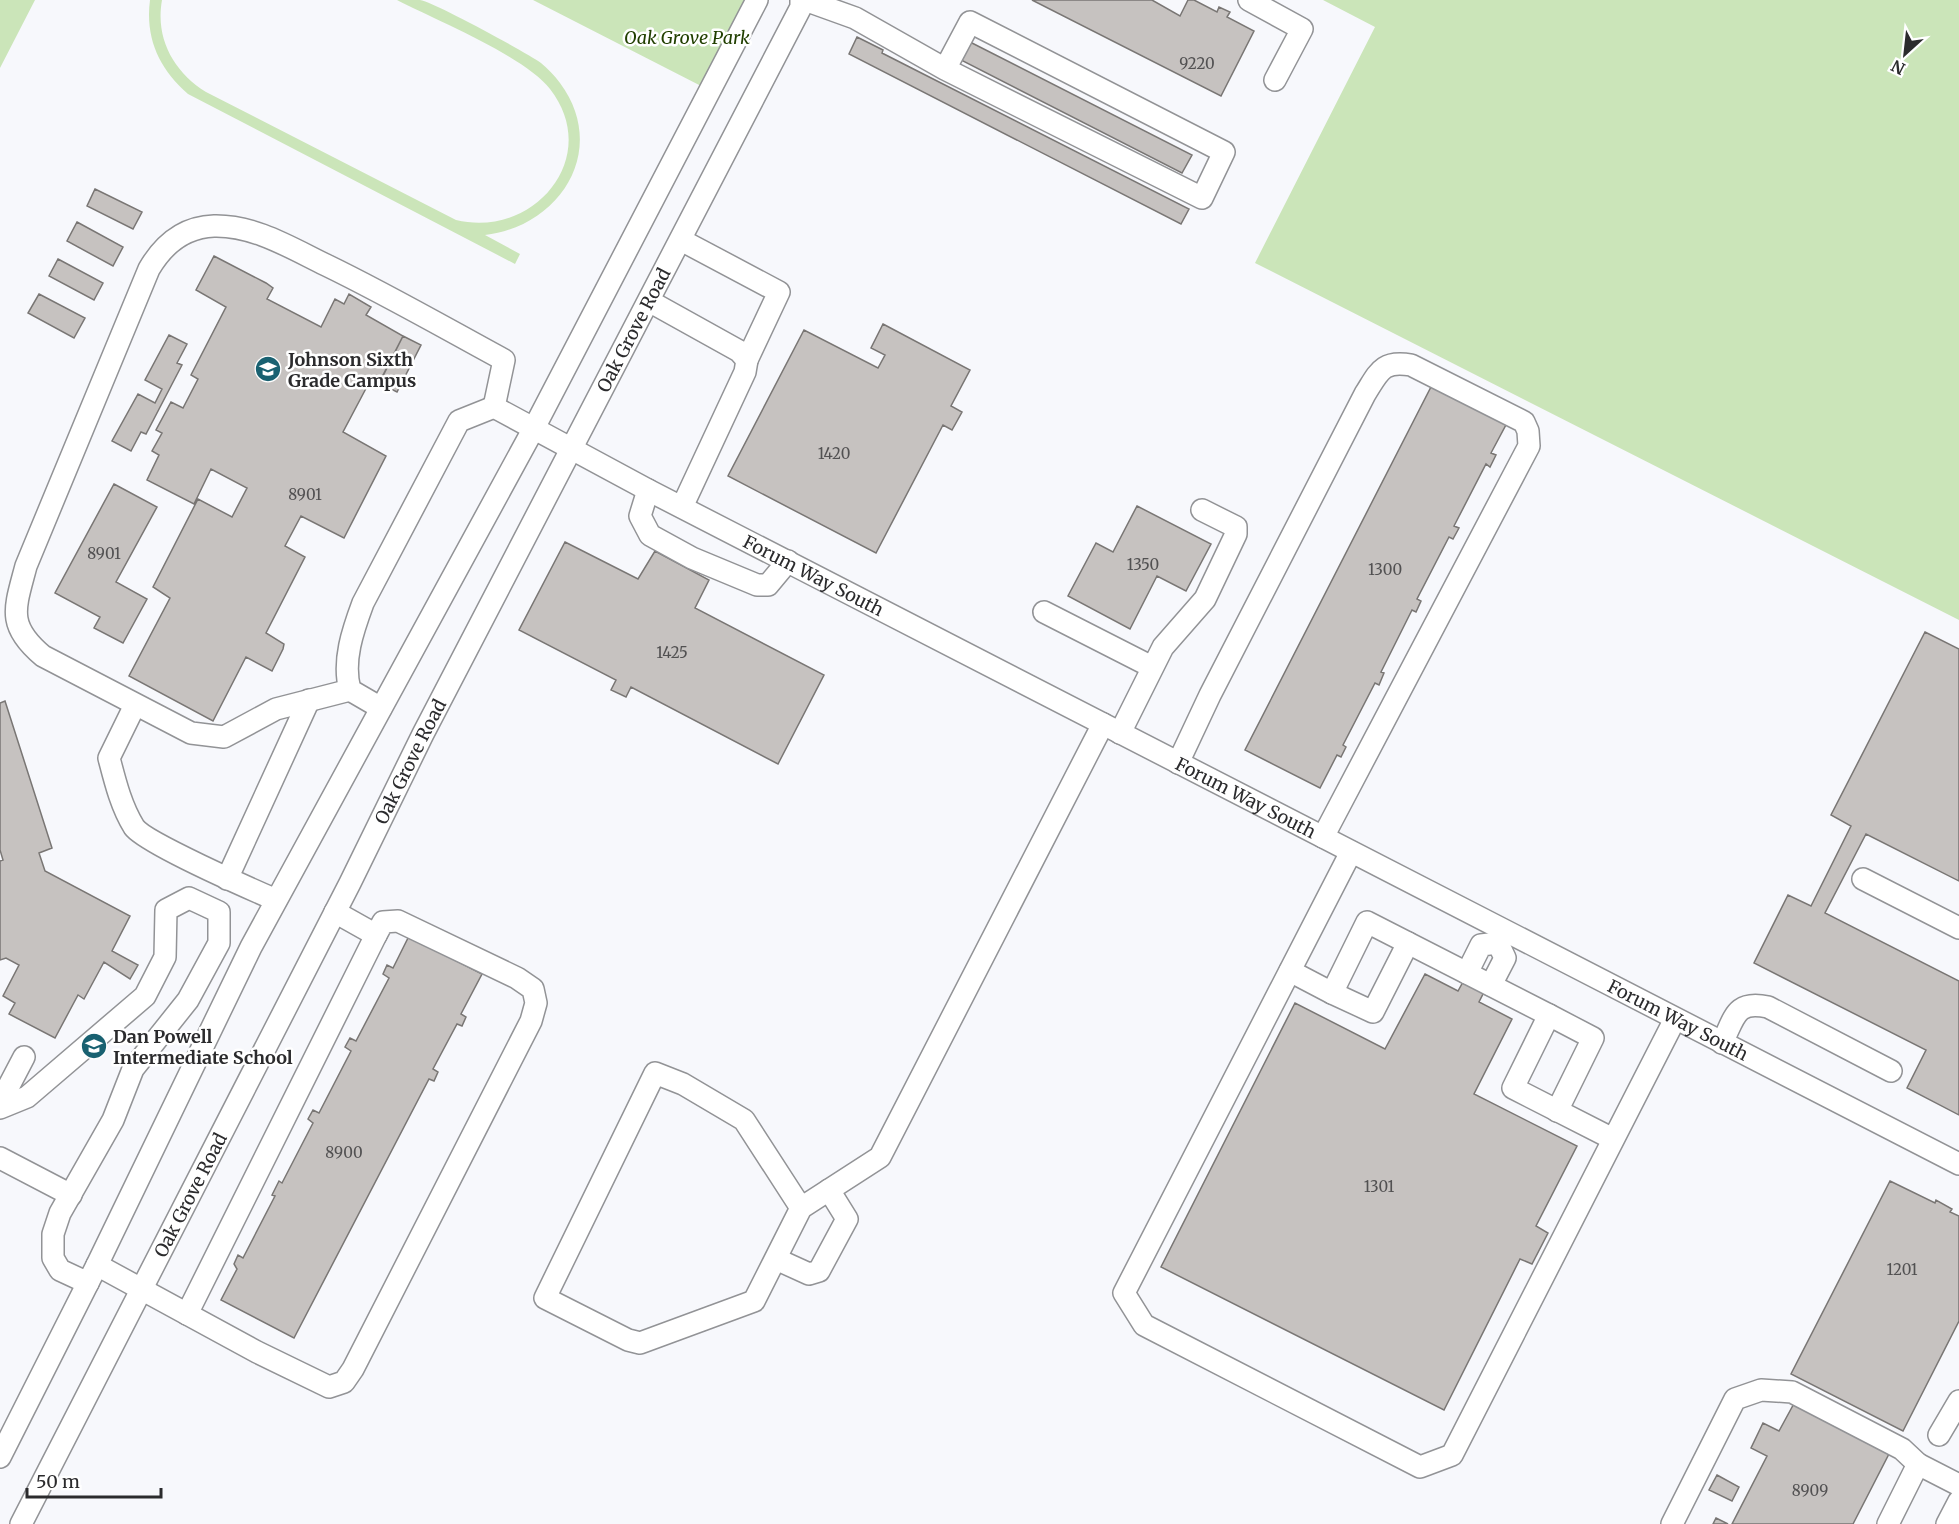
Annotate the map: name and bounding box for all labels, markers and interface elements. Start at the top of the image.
north arrow [1875,24,1935,84]
park label: Oak Grove Park [624,26,750,49]
house number: 9220 [1179,54,1215,73]
text: N [1888,55,1908,79]
street label: Oak Grove Road [591,264,675,396]
place label: Johnson Sixth Grade Campus [287,348,416,392]
school or university icon: Johnson Sixth Grade Campus [253,354,283,384]
house number: 1420 [818,444,850,463]
house number: 8901 [288,485,322,504]
street label: Forum Way South [740,530,888,621]
house number: 8901 [87,544,121,563]
house number: 1350 [1127,555,1159,574]
house number: 1300 [1368,560,1402,579]
house number: 1425 [656,643,688,662]
street label: Oak Grove Road [369,695,451,828]
street label: Forum Way South [1172,752,1320,843]
street label: Forum Way South [1604,974,1752,1065]
place label: Dan Powell Intermediate School [113,1025,293,1069]
school or university icon: Dan Powell Intermediate School [79,1031,109,1061]
street label: Oak Grove Road [149,1129,231,1261]
house number: 8900 [325,1143,363,1162]
house number: 1301 [1364,1177,1395,1196]
house number: 1201 [1886,1260,1918,1279]
scale bar [27,1461,160,1499]
text: 50 m [36,1470,80,1493]
house number: 8909 [1792,1481,1828,1500]

